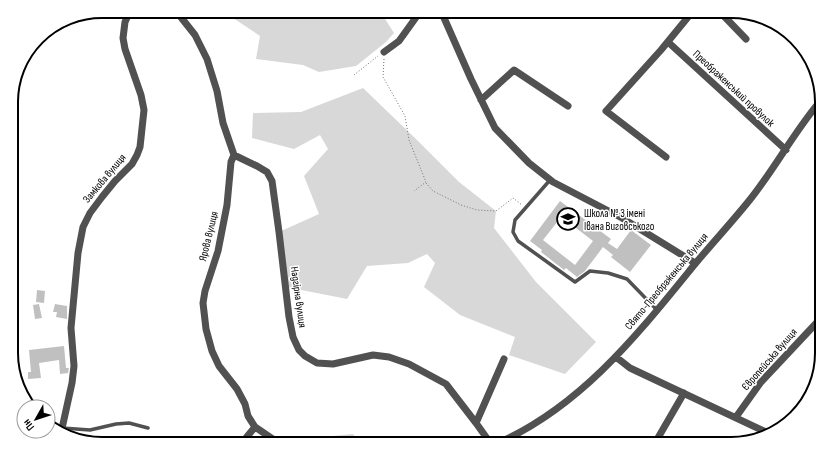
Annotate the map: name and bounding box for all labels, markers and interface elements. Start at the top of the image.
street label: Преображенський провулок [690,47,778,130]
street label: Замкова вулиця [80,151,129,205]
school or university icon: Школа № 3 імені Івана Виговського [555,206,581,232]
place label: Школа № 3 імені Івана Виговського [584,207,655,233]
street label: Ярова вулиця [196,210,221,262]
street label: Свято-Преображенська вулиця [622,230,711,332]
street label: Надгірна вулиця [288,266,309,329]
street label: Європейська вулиця [739,326,800,393]
north arrow [16,399,56,439]
text: Пн [20,417,37,433]

